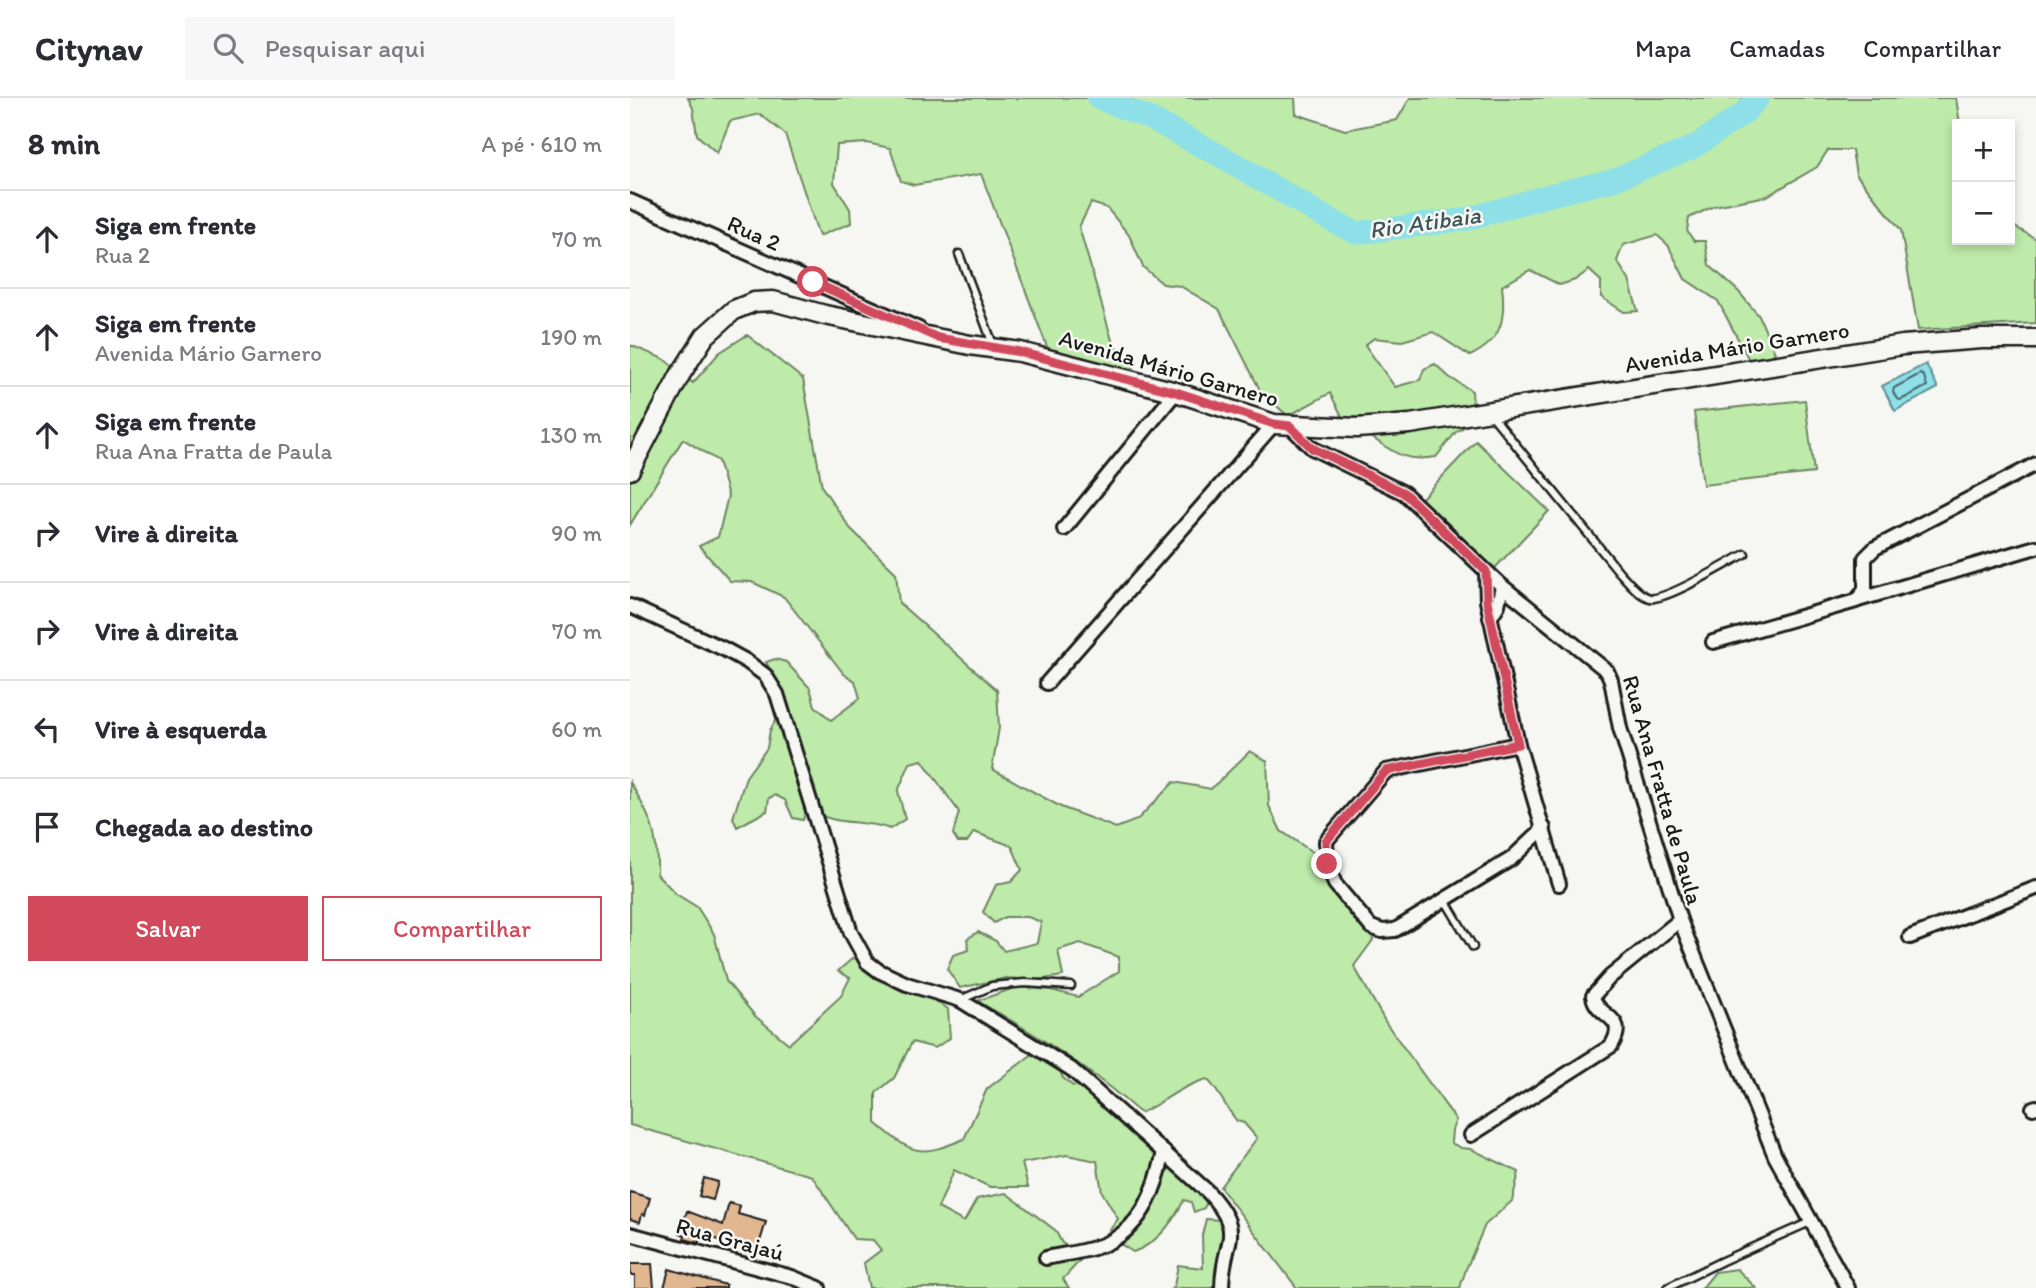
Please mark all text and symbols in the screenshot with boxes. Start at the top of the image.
search box [185,17,675,80]
text: Citynav [35,29,143,68]
icon: search [209,29,247,67]
text: Pesquisar aqui [265,32,426,64]
text: Mapa [1635,34,1691,63]
text: Camadas [1729,34,1825,63]
text: Compartilhar [1863,34,2001,63]
map controls [1952,119,2015,245]
button: + [1952,119,2015,182]
text: 8 min [28,125,100,162]
text: A pé · 610 m [482,130,602,158]
button: − [1952,182,2015,245]
water label: Rio Atibaia [1367,200,1483,244]
text: Siga em frente [95,209,256,241]
street label: Rua 2 [723,209,785,257]
icon: ahead [28,220,66,258]
text: 70 m [552,225,602,253]
text: Rua 2 [95,241,150,269]
route start [797,266,828,297]
text: Siga em frente [95,307,256,339]
street label: Avenida Mário Garnero [1623,315,1851,379]
icon: ahead [28,318,66,356]
text: 190 m [541,323,602,351]
street label: Avenida Mário Garnero [1056,323,1282,413]
text: Avenida Mário Garnero [95,339,322,367]
text: Siga em frente [95,405,256,437]
icon: ahead [28,416,66,454]
text: 130 m [540,421,602,449]
text: Rua Ana Fratta de Paula [95,437,332,465]
icon: right [28,514,66,552]
text: Vire à direita [95,517,238,549]
text: 90 m [551,519,602,547]
icon: right [28,612,66,650]
text: Vire à direita [95,615,238,647]
text: 70 m [552,617,602,645]
street label: Rua Ana Fratta de Paula [1617,672,1709,908]
icon: left [28,710,66,748]
text: Vire à esquerda [95,713,267,745]
text: 60 m [551,715,602,743]
icon: arrive [28,808,66,846]
text: Chegada ao destino [95,811,313,843]
route end [1311,848,1342,879]
button: Salvar [28,896,308,961]
button: Compartilhar [322,896,602,961]
street label: Rua Grajaú [673,1211,787,1267]

